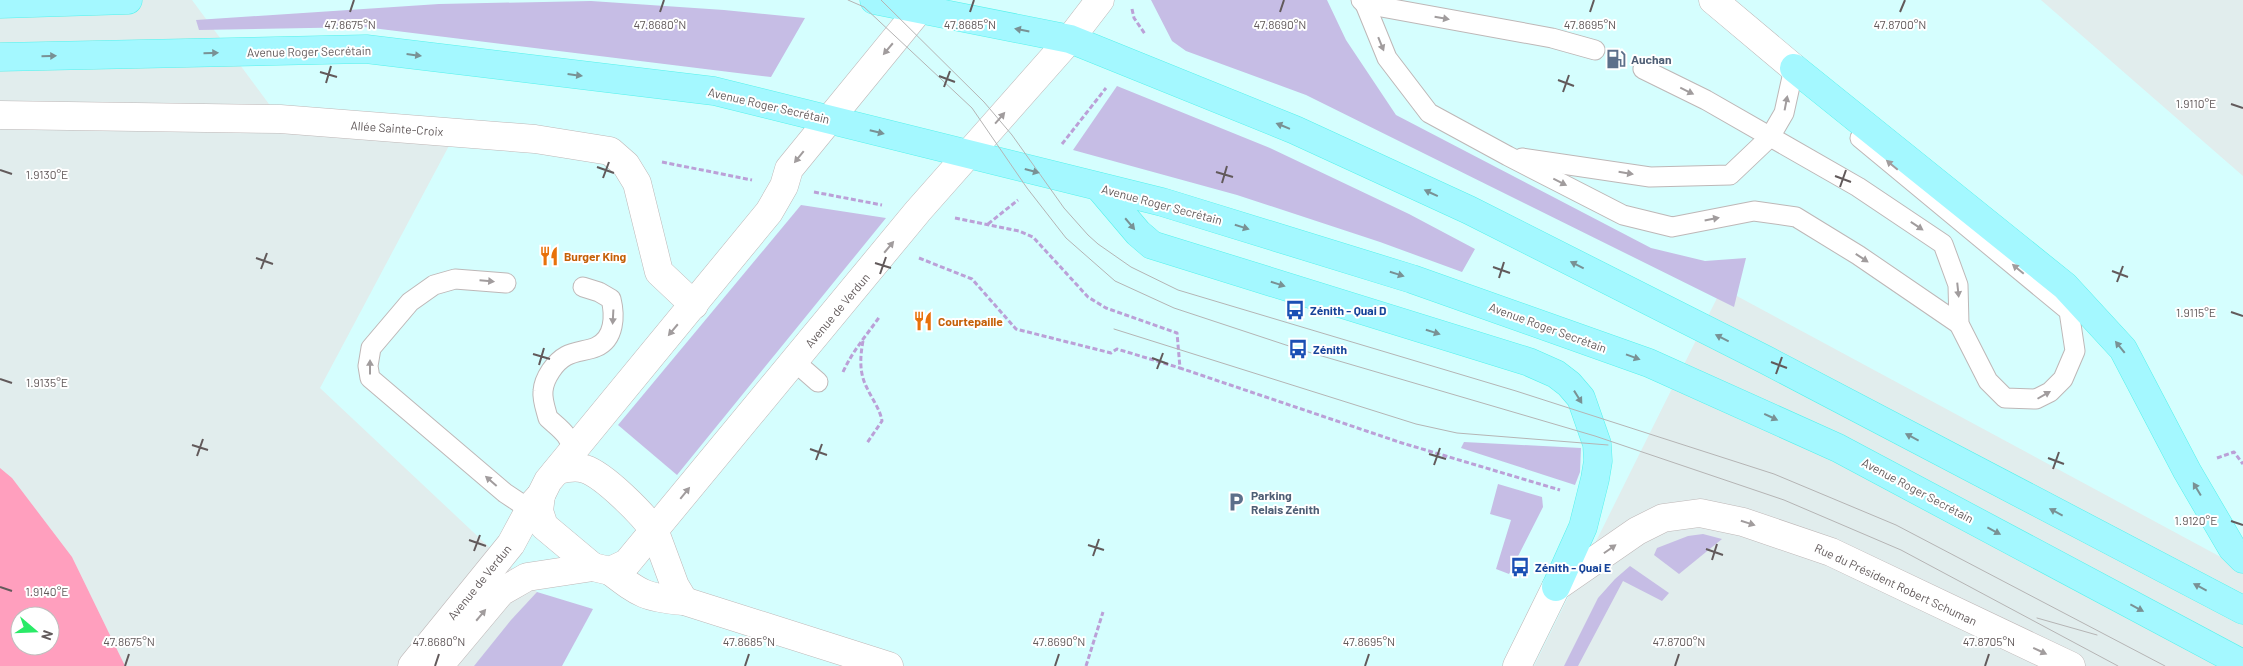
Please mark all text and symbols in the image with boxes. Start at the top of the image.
one-way arrow [1435,14,1451,22]
text: 47.8675°N [324,17,376,31]
text: 47.8680°N [634,17,686,31]
text: 47.8685°N [944,17,996,31]
text: 47.8690°N [1254,17,1306,31]
text: 47.8695°N [1564,17,1616,31]
text: 47.8700°N [1874,17,1926,31]
one-way arrow [1014,26,1030,34]
one-way arrow [1377,37,1385,52]
one-way arrow [883,42,894,55]
street label: Avenue Roger Secrétain [247,43,371,59]
one-way arrow [203,48,219,56]
fuel station icon: Auchan [1605,48,1627,70]
one-way arrow [406,51,422,59]
one-way arrow [41,52,57,60]
place label: Auchan [1631,52,1672,66]
one-way arrow [568,71,584,79]
street label: Avenue Roger Secrétain [707,84,831,126]
one-way arrow [1680,87,1694,95]
one-way arrow [1783,95,1791,111]
text: 1.9110°E [2176,96,2216,110]
one-way arrow [994,112,1005,125]
street label: Allée Sainte-Croix [350,118,444,138]
one-way arrow [1276,121,1291,129]
one-way arrow [869,128,884,136]
one-way arrow [794,151,805,164]
one-way arrow [1886,160,1899,171]
text: 1.9130°E [26,167,68,181]
one-way arrow [1024,167,1039,175]
one-way arrow [1618,170,1634,178]
one-way arrow [1552,178,1567,186]
street label: Avenue Roger Secrétain [1100,181,1224,227]
one-way arrow [1424,189,1438,197]
one-way arrow [1705,214,1721,222]
one-way arrow [1124,217,1135,230]
one-way arrow [1911,222,1924,231]
one-way arrow [1234,223,1249,231]
one-way arrow [884,241,895,254]
restaurant icon: Burger King [538,245,560,267]
place label: Burger King [564,249,627,263]
one-way arrow [1855,253,1869,263]
one-way arrow [1570,261,1584,269]
one-way arrow [2012,263,2025,274]
street label: Avenue de Verdun [802,270,872,350]
one-way arrow [1390,271,1405,279]
one-way arrow [479,277,495,285]
one-way arrow [1270,281,1285,288]
one-way arrow [1954,282,1962,298]
bus stop icon: Zénith - Quai D [1284,299,1306,321]
street label: Avenue Roger Secrétain [1487,299,1609,355]
place label: Zénith - Quai D [1310,303,1387,317]
text: 1.9115°E [2176,305,2216,319]
one-way arrow [609,310,617,326]
restaurant icon: Courtepaille [912,310,934,332]
place label: Courtepaille [938,314,1003,328]
one-way arrow [668,324,679,337]
one-way arrow [1426,329,1441,337]
one-way arrow [1715,334,1729,342]
bus stop icon: Zénith [1287,338,1309,360]
one-way arrow [2114,340,2125,353]
place label: Zénith [1313,342,1347,356]
one-way arrow [1626,353,1641,361]
one-way arrow [366,358,374,374]
text: 1.9135°E [26,375,68,389]
one-way arrow [1574,390,1583,403]
one-way arrow [2036,391,2051,399]
one-way arrow [1764,414,1778,422]
one-way arrow [1905,432,1919,441]
street label: Avenue Roger Secrétain [1860,455,1976,525]
one-way arrow [485,475,497,487]
one-way arrow [2193,482,2202,496]
one-way arrow [680,487,691,500]
place label: Parking Relais Zénith [1251,488,1320,516]
parking icon: Parking Relais Zénith [1225,491,1247,513]
one-way arrow [2049,508,2063,516]
text: 1.9120°E [2175,513,2217,527]
one-way arrow [1740,520,1755,528]
one-way arrow [1986,527,2001,535]
street label: Rue du Président Robert Schuman [1813,540,1979,628]
street label: Avenue de Verdun [444,542,514,622]
one-way arrow [1604,544,1617,554]
bus stop icon: Zénith - Quai E [1509,556,1531,578]
place label: Zénith - Quai E [1535,560,1611,574]
one-way arrow [2193,583,2207,591]
text: 1.9140°E [26,584,68,598]
one-way arrow [2130,603,2144,612]
north arrow [10,606,60,656]
one-way arrow [476,609,487,622]
text: N [38,628,57,643]
text: 47.8675°N [103,634,155,648]
text: 47.8680°N [413,634,465,648]
text: 47.8685°N [723,634,775,648]
text: 47.8690°N [1033,634,1085,648]
text: 47.8695°N [1343,634,1395,648]
text: 47.8700°N [1653,634,1705,648]
text: 47.8705°N [1963,634,2015,648]
one-way arrow [2033,648,2047,656]

